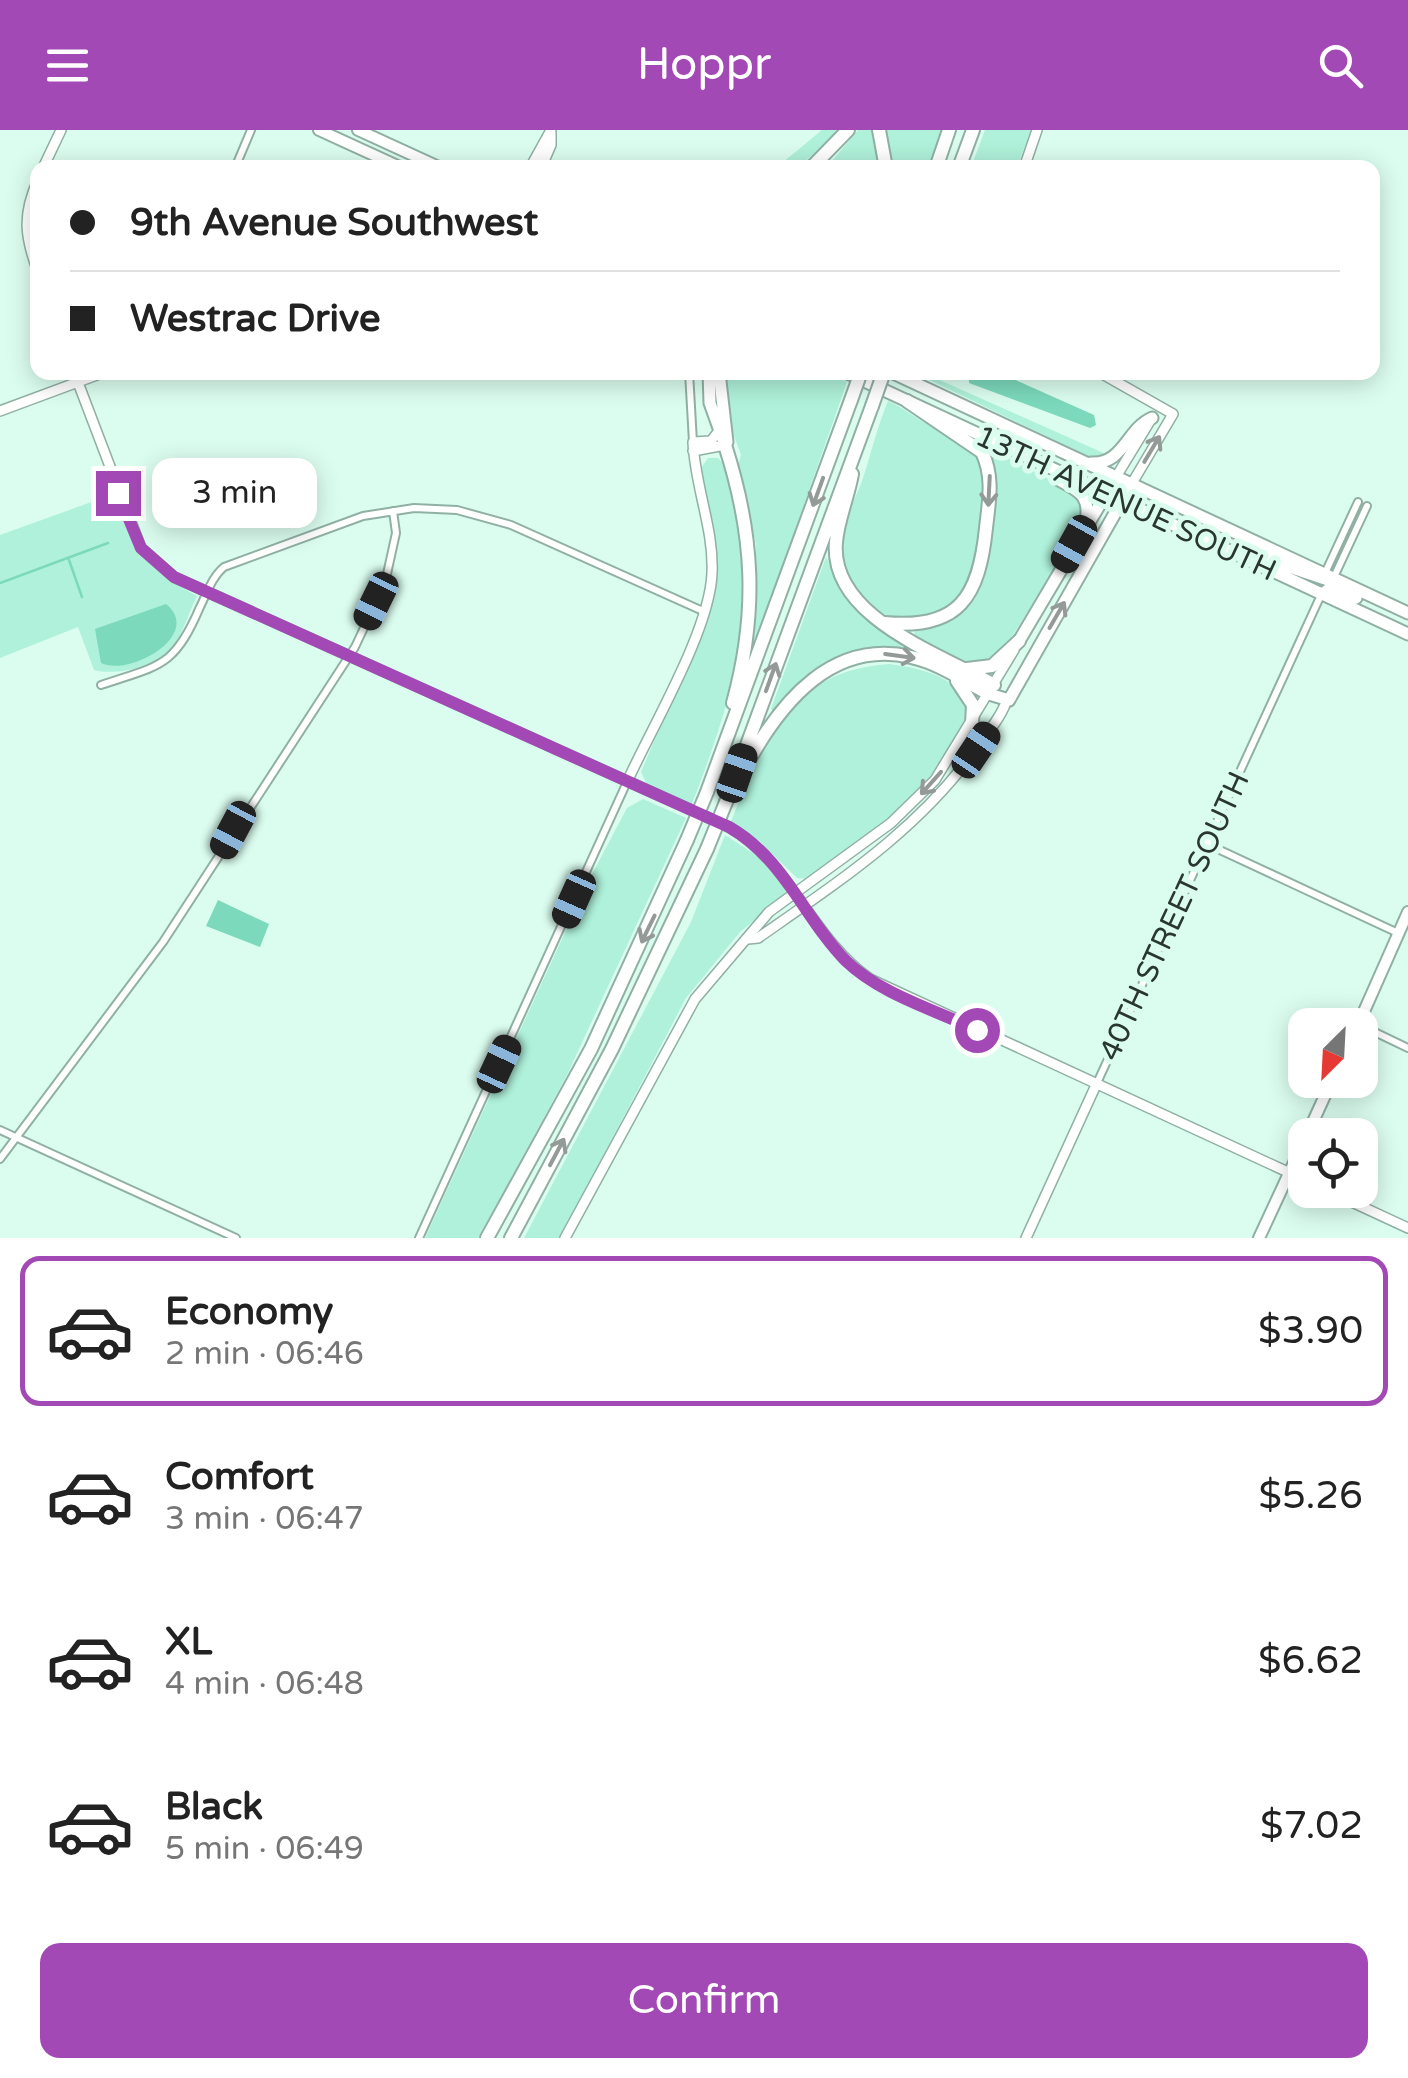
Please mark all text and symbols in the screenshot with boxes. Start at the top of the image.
icon: menu [40,38,95,93]
text: Hoppr [637,38,771,92]
icon: search [1313,38,1368,93]
text: 9th Avenue Southwest [130,200,538,246]
text: Westrac Drive [130,296,380,342]
street label: 13TH AVENUE SOUTH [969,417,1282,589]
one-way arrow [1142,435,1162,464]
callout: 3 min [153,458,318,528]
route end [96,471,141,516]
text: 3 min [192,474,277,512]
one-way arrow [808,475,826,506]
one-way arrow [980,475,999,507]
car [1046,510,1102,578]
car [349,567,403,635]
one-way arrow [1047,601,1067,630]
one-way arrow [883,647,916,666]
one-way arrow [763,663,781,694]
car [947,717,1005,783]
car [713,740,761,806]
street label: 40TH STREET SOUTH [1091,766,1258,1066]
one-way arrow [920,770,943,795]
car [206,796,260,864]
car [548,865,600,933]
one-way arrow [638,914,657,944]
route start [955,1008,1000,1053]
north arrow [1288,1008,1378,1098]
map controls [1288,1008,1378,1208]
car [473,1030,525,1098]
button: locate [1288,1118,1378,1208]
one-way arrow [548,1138,567,1168]
icon: car [45,1286,135,1376]
text: Economy [165,1289,333,1335]
text: $3.90 [1258,1308,1363,1354]
text: 2 min · 06:46 [165,1335,364,1373]
icon: car [45,1451,135,1541]
text: Comfort [165,1454,314,1500]
text: $5.26 [1258,1473,1363,1519]
text: 3 min · 06:47 [165,1500,364,1538]
icon: car [45,1616,135,1706]
text: XL [165,1619,212,1665]
text: $6.62 [1258,1638,1363,1684]
text: 4 min · 06:48 [165,1665,364,1703]
icon: car [45,1781,135,1871]
text: Black [165,1784,263,1830]
text: $7.02 [1260,1803,1363,1849]
text: 5 min · 06:49 [165,1830,364,1868]
button: Confirm [40,1943,1368,2058]

